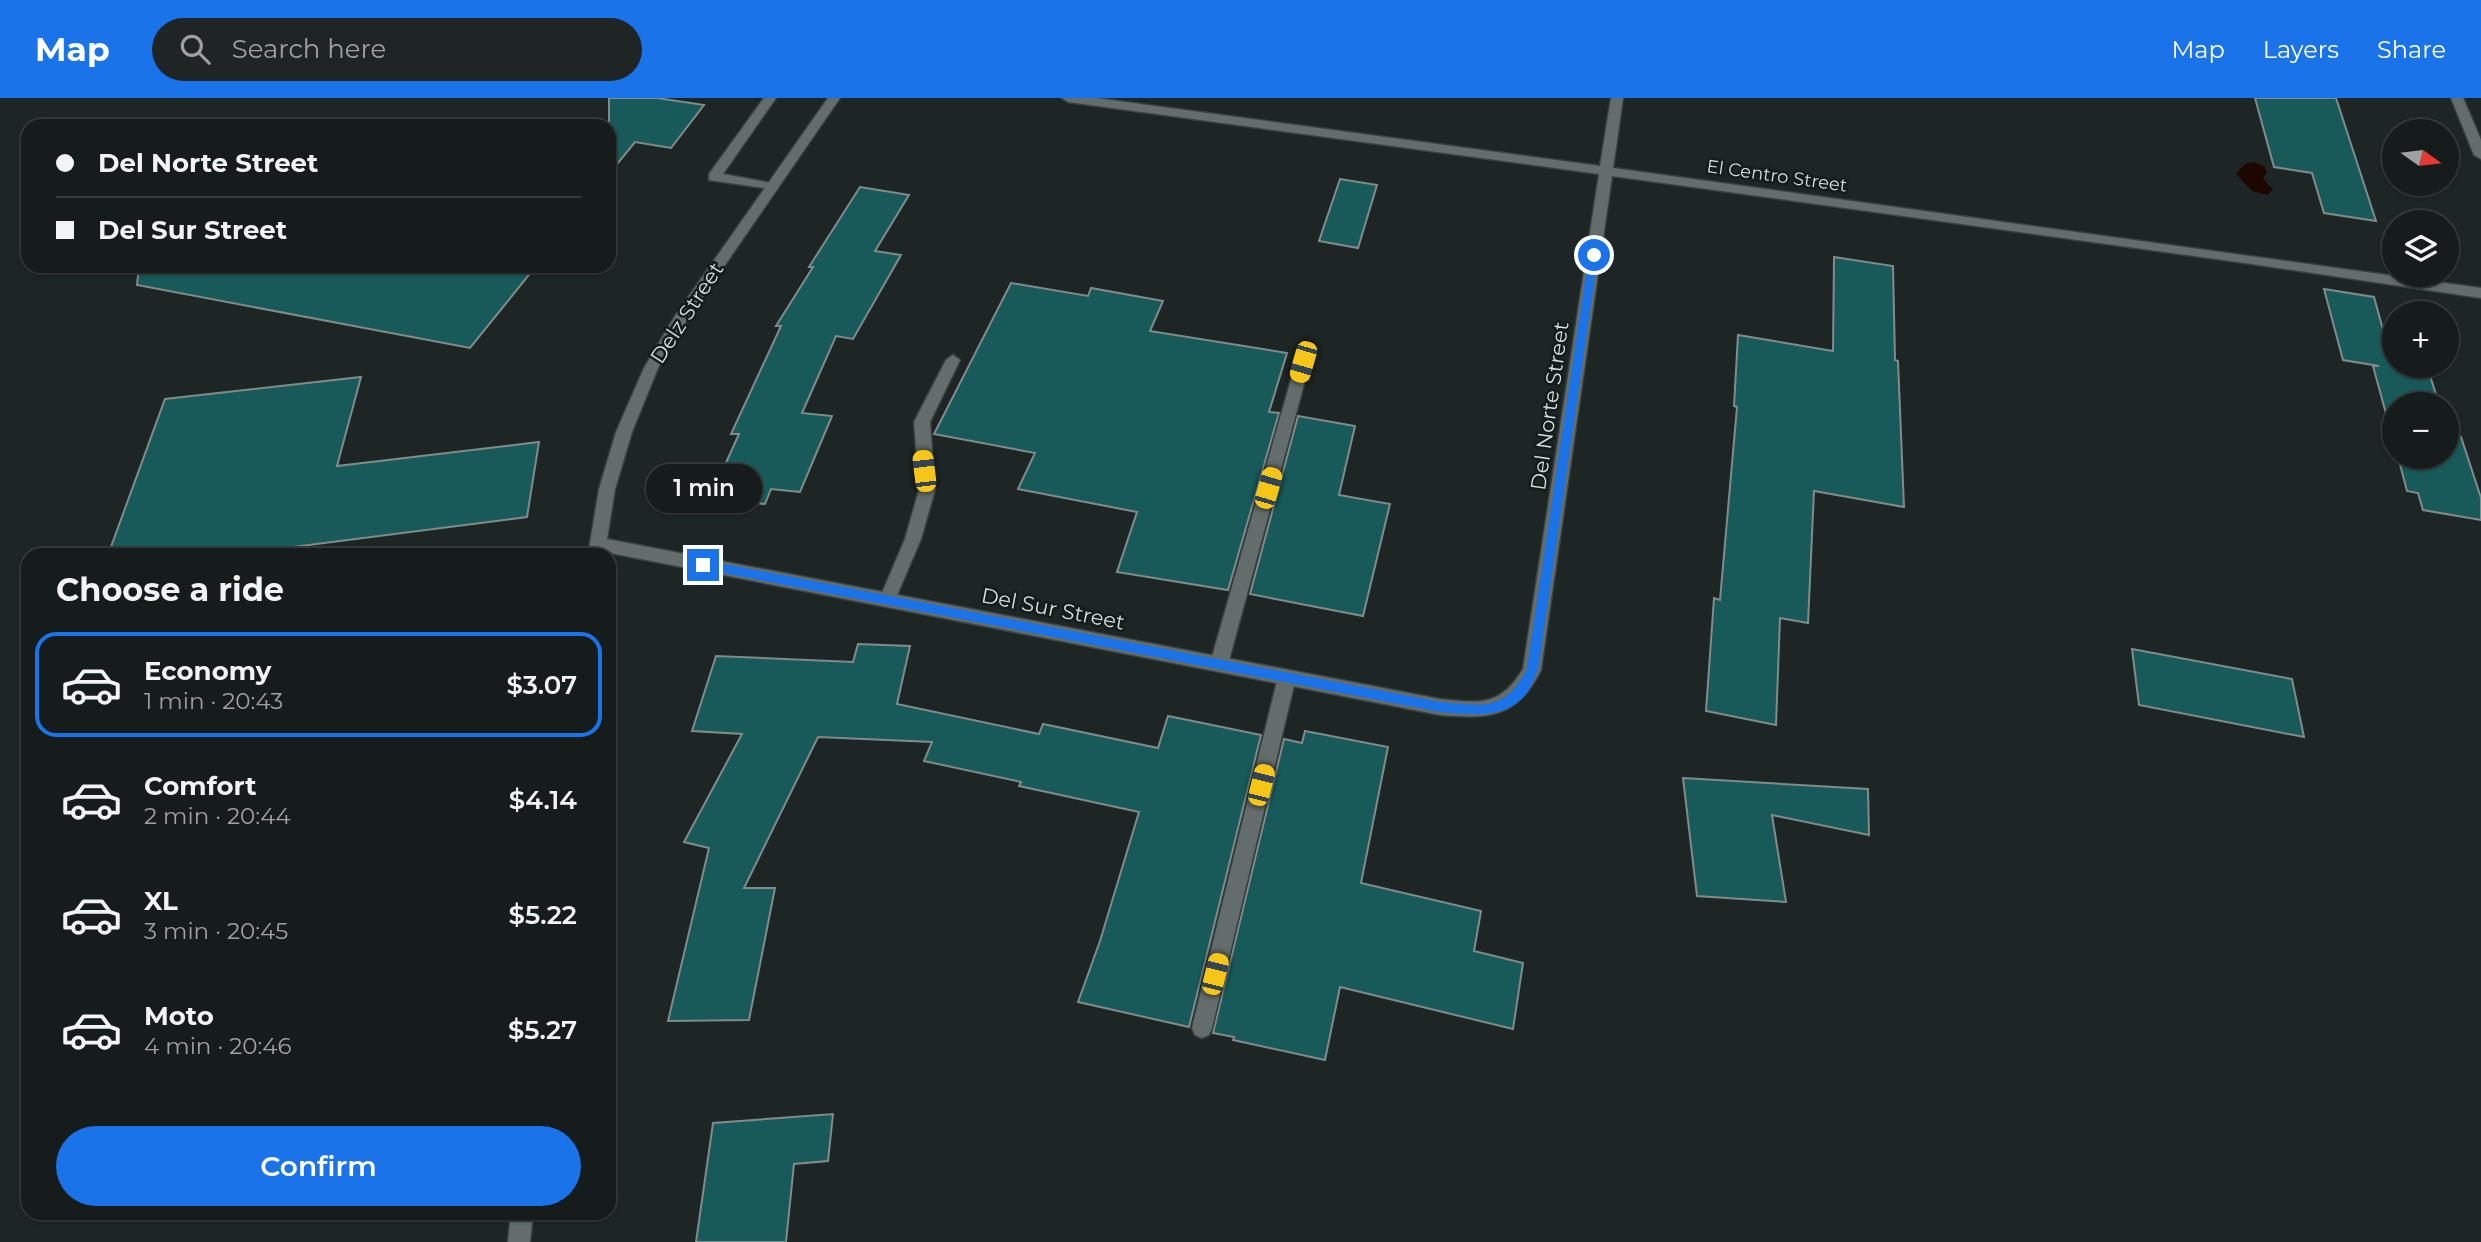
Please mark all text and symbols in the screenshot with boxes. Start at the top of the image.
search box [152,18,642,81]
text: Map [35,29,110,69]
icon: search [176,30,214,68]
text: Search here [232,33,386,65]
text: Map [2171,35,2225,64]
text: Layers [2263,35,2339,64]
text: Share [2377,35,2446,64]
north arrow [2382,119,2459,196]
map controls [2382,119,2459,469]
text: Del Norte Street [98,147,318,179]
street label: El Centro Street [1705,155,1849,197]
button: layers [2382,210,2459,287]
text: Del Sur Street [98,214,287,246]
route start [1578,239,1610,271]
street label: Delz Street [645,258,728,368]
button: + [2382,301,2459,378]
street label: Del Norte Street [1525,320,1574,492]
car [1288,339,1319,385]
button: − [2382,392,2459,469]
car [912,449,937,493]
callout: 1 min [645,463,761,512]
car [1253,465,1284,511]
text: 1 min [673,474,735,502]
route end [687,549,719,581]
text: Choose a ride [56,570,284,609]
street label: Del Sur Street [979,582,1127,635]
icon: car [60,653,123,716]
text: Economy [144,655,271,687]
text: $3.07 [506,669,577,701]
text: 1 min · 20:43 [144,687,283,715]
car [1246,762,1277,808]
icon: car [60,768,123,831]
text: Comfort [144,770,256,802]
text: $4.14 [509,784,577,816]
text: 2 min · 20:44 [144,802,291,830]
icon: car [60,883,123,946]
text: XL [144,885,178,917]
text: $5.22 [509,899,577,931]
text: 3 min · 20:45 [144,917,288,945]
car [1200,951,1231,997]
icon: car [60,998,123,1061]
text: Moto [144,1000,214,1032]
text: $5.27 [508,1014,577,1046]
text: 4 min · 20:46 [144,1032,292,1060]
button: Confirm [56,1126,581,1206]

